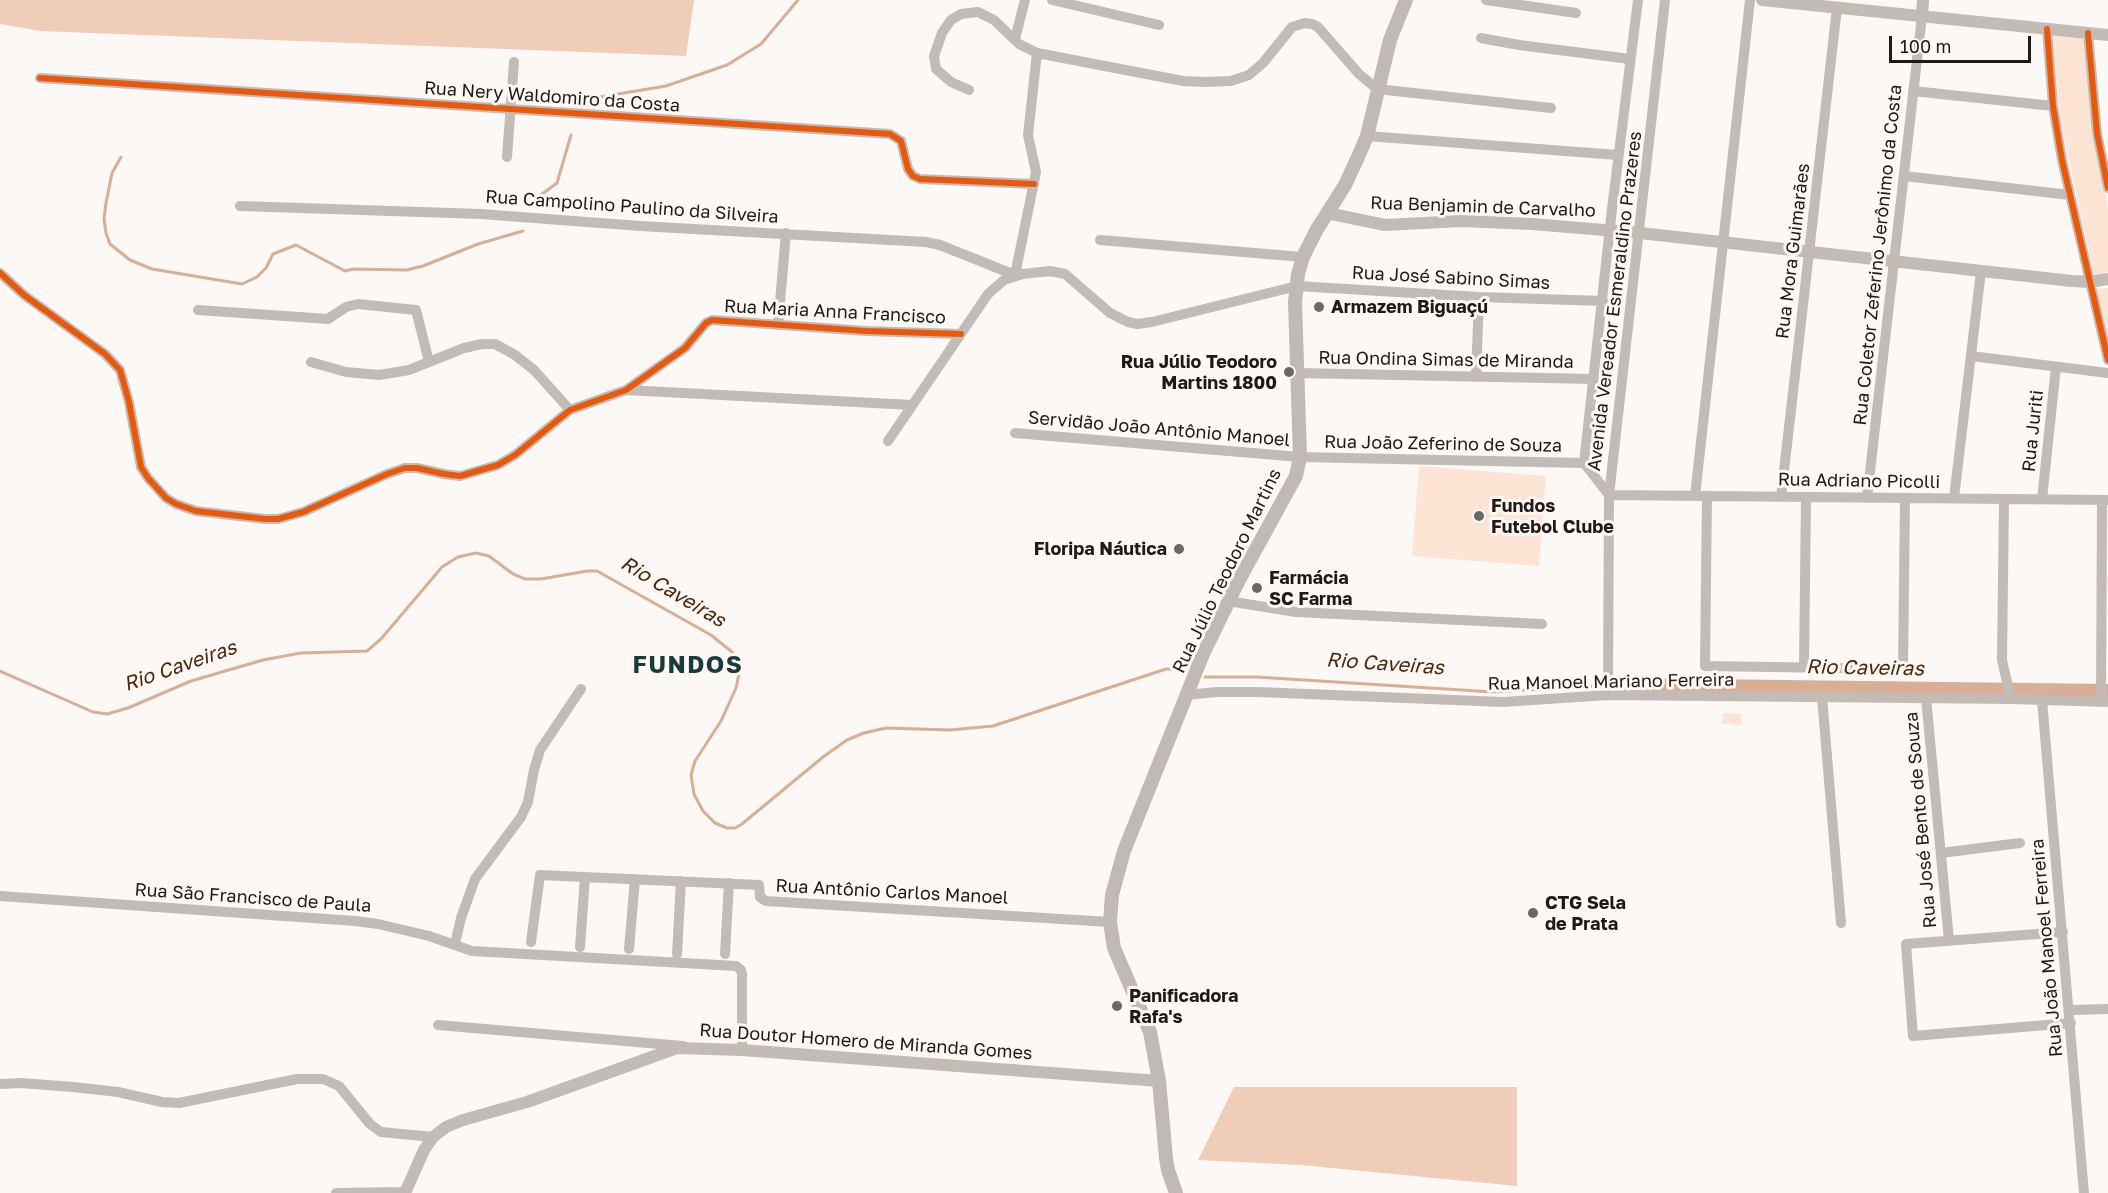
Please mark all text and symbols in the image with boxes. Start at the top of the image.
scale bar [1892,24,2034,62]
text: 100 m [1900,35,1951,57]
street label: Rua Nery Waldomiro da Costa [423,77,681,117]
street label: Rua Coletor Zeferino Jerônimo da Costa [1849,83,1907,427]
street label: Avenida Vereador Esmeraldino Prazeres [1583,130,1647,472]
street label: Rua Mora Guimarães [1772,162,1814,340]
street label: Rua Campolino Paulino da Silveira [485,186,779,228]
street label: Rua Benjamin de Carvalho [1370,192,1596,222]
street label: Rua José Sabino Simas [1351,262,1551,294]
street label: Rua Maria Anna Francisco [724,295,946,329]
place label: Armazem Biguaçú [1331,296,1488,318]
marker: Armazem Biguaçú [1312,300,1326,314]
street label: Rua Ondina Simas de Miranda [1318,347,1574,373]
place label: Rua Júlio Teodoro Martins 1800 [1121,351,1277,394]
marker: Rua Júlio Teodoro Martins 1800 [1282,365,1296,379]
street label: Rua Juriti [2018,389,2048,473]
street label: Servidão João Antônio Manoel [1027,407,1291,451]
street label: Rua João Zeferino de Souza [1324,431,1562,457]
street label: Rua Júlio Teodoro Martins [1168,465,1286,677]
street label: Rua Adriano Picolli [1778,469,1940,493]
place label: Fundos Futebol Clube [1491,495,1614,538]
marker: Fundos Futebol Clube [1472,509,1486,523]
place label: Floripa Náutica [1034,538,1167,560]
marker: Floripa Náutica [1172,542,1186,556]
water label: Rio Caveiras [616,551,730,633]
place label: Farmácia SC Farma [1269,567,1352,610]
marker: Farmácia SC Farma [1250,581,1264,595]
water label: Rio Caveiras [120,635,240,697]
water label: Rio Caveiras [1325,648,1445,680]
district label: FUNDOS [633,651,743,679]
water label: Rio Caveiras [1806,655,1924,681]
street label: Rua Manoel Mariano Ferreira [1487,669,1735,695]
street label: Rua José Bento de Souza [1901,711,1941,929]
street label: Rua João Manoel Ferreira [2027,838,2067,1058]
street label: Rua Antônio Carlos Manoel [775,875,1009,909]
street label: Rua São Francisco de Paula [134,879,372,917]
place label: CTG Sela de Prata [1545,892,1626,934]
marker: CTG Sela de Prata [1526,906,1540,920]
place label: Panificadora Rafa's [1129,985,1238,1028]
marker: Panificadora Rafa's [1110,999,1124,1013]
street label: Rua Doutor Homero de Miranda Gomes [699,1020,1033,1064]

